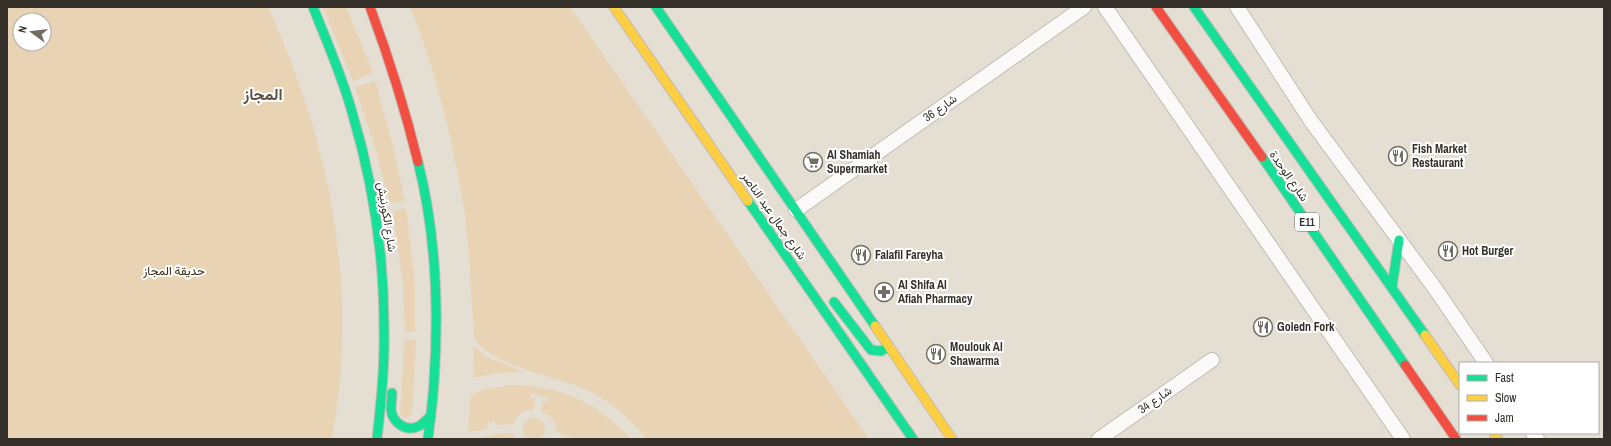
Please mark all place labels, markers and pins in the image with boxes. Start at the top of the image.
place label: Fish Market Restaurant [1412,141,1467,171]
restaurant icon: Fish Market Restaurant [1387,145,1409,167]
place label: Al Shamiah Supermarket [827,147,888,177]
supermarket icon: Al Shamiah Supermarket [802,151,824,173]
restaurant icon: Hot Burger [1437,240,1459,262]
place label: Hot Burger [1462,243,1514,259]
restaurant icon: Falafil Fareyha [850,244,872,266]
place label: Falafil Fareyha [875,247,943,263]
place label: Al Shifa Al Afiah Pharmacy [898,277,973,307]
pharmacy icon: Al Shifa Al Afiah Pharmacy [873,281,895,303]
restaurant icon: Goledn Fork [1252,316,1274,338]
place label: Goledn Fork [1277,319,1335,335]
place label: Moulouk Al Shawarma [950,339,1003,369]
restaurant icon: Moulouk Al Shawarma [925,343,947,365]

